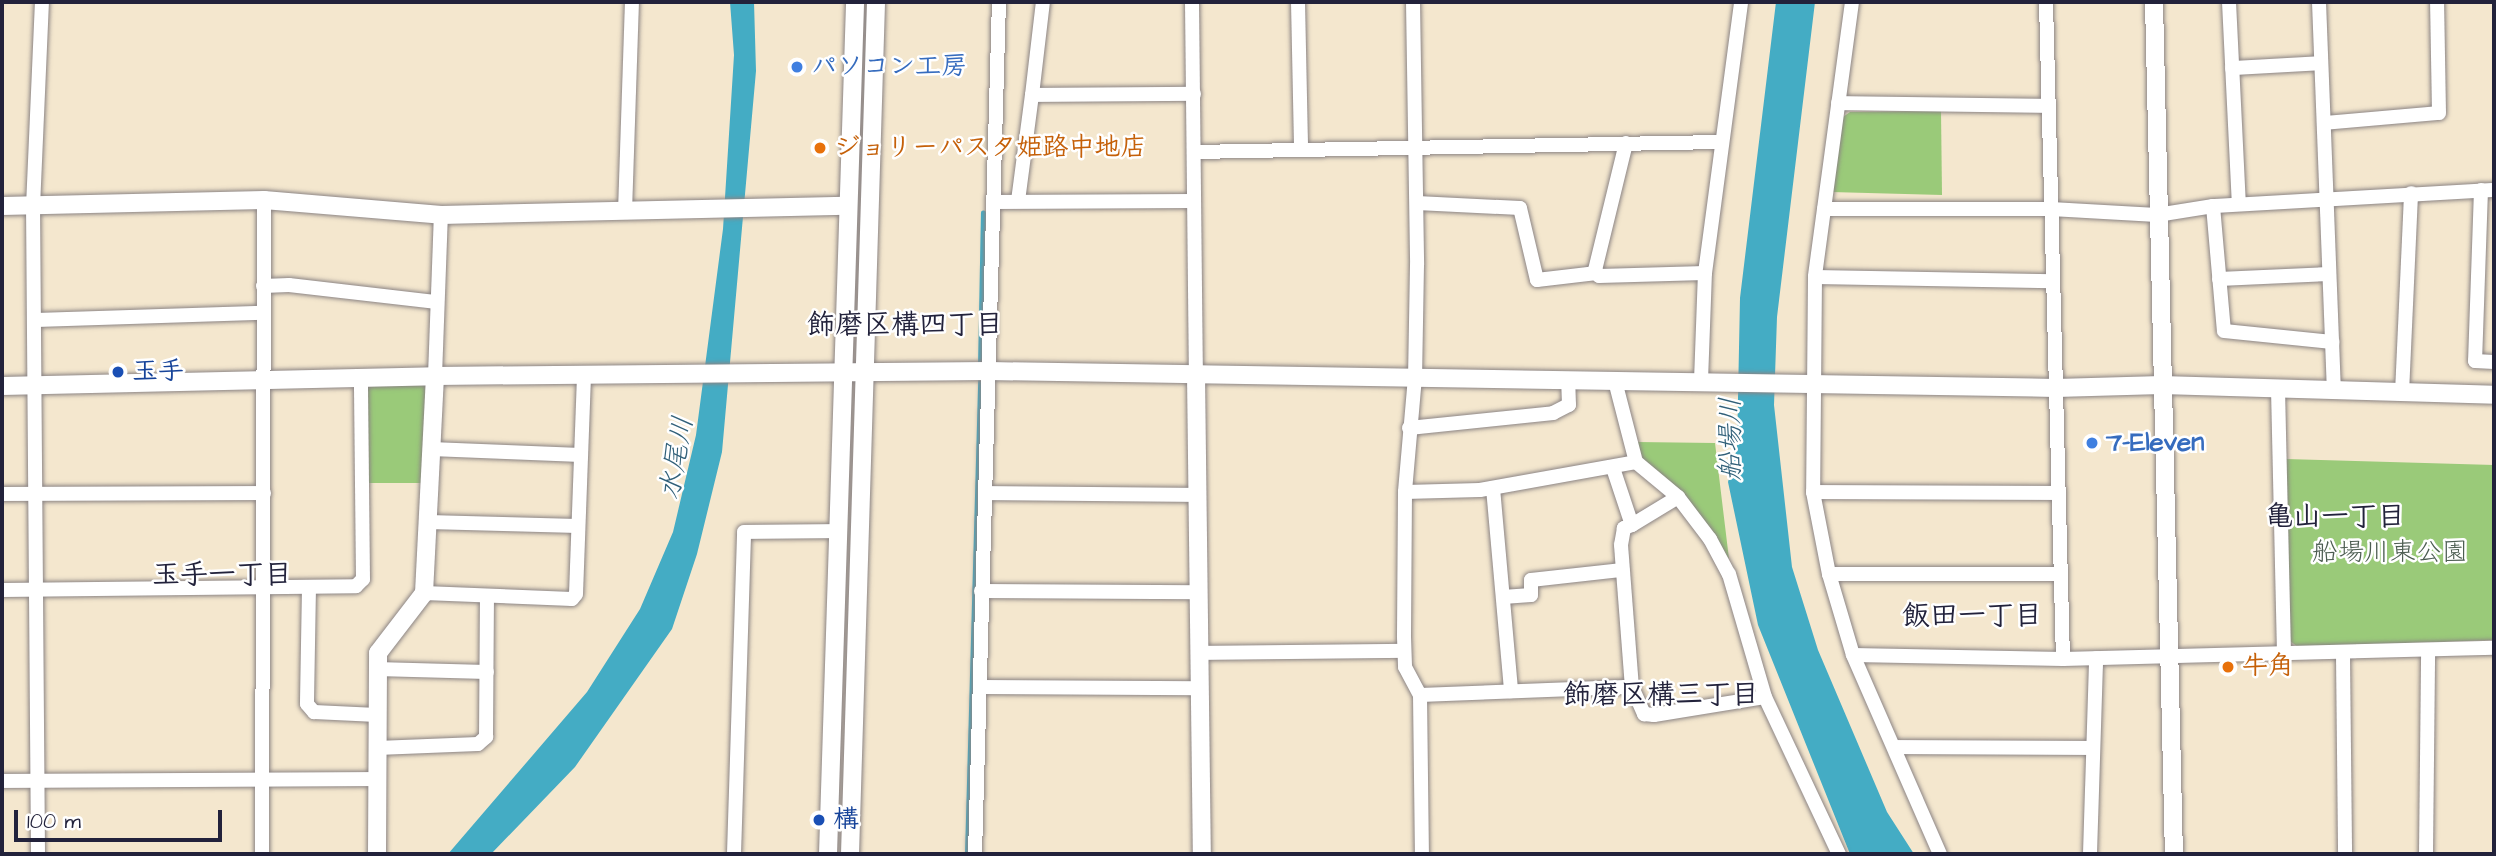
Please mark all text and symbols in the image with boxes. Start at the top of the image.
place label: パソコン工房 [811,51,967,83]
marker: パソコン工房 [789,59,805,75]
place label: ジョリーパスタ姫路中地店 [834,132,1146,164]
marker: ジョリーパスタ姫路中地店 [812,140,828,156]
district label: 飾磨区構四丁目 [807,308,1003,342]
place label: 玉手 [132,356,184,388]
marker: 玉手 [110,364,126,380]
water label: 船場川 [1714,397,1748,481]
water label: 水尾川 [653,414,701,502]
place label: 7-Eleven [2106,427,2204,459]
marker: 7-Eleven [2084,435,2100,451]
district label: 亀山一丁目 [2265,500,2405,534]
park label: 船場川東公園 [2312,537,2468,569]
district label: 玉手一丁目 [152,558,292,592]
district label: 飯田一丁目 [1902,599,2042,633]
place label: 牛角 [2242,651,2294,683]
marker: 牛角 [2220,659,2236,675]
district label: 飾磨区構三丁目 [1563,678,1759,712]
scale bar [18,796,226,840]
place label: 構 [833,804,859,836]
text: 100 m [27,807,81,836]
marker: 構 [811,812,827,828]

